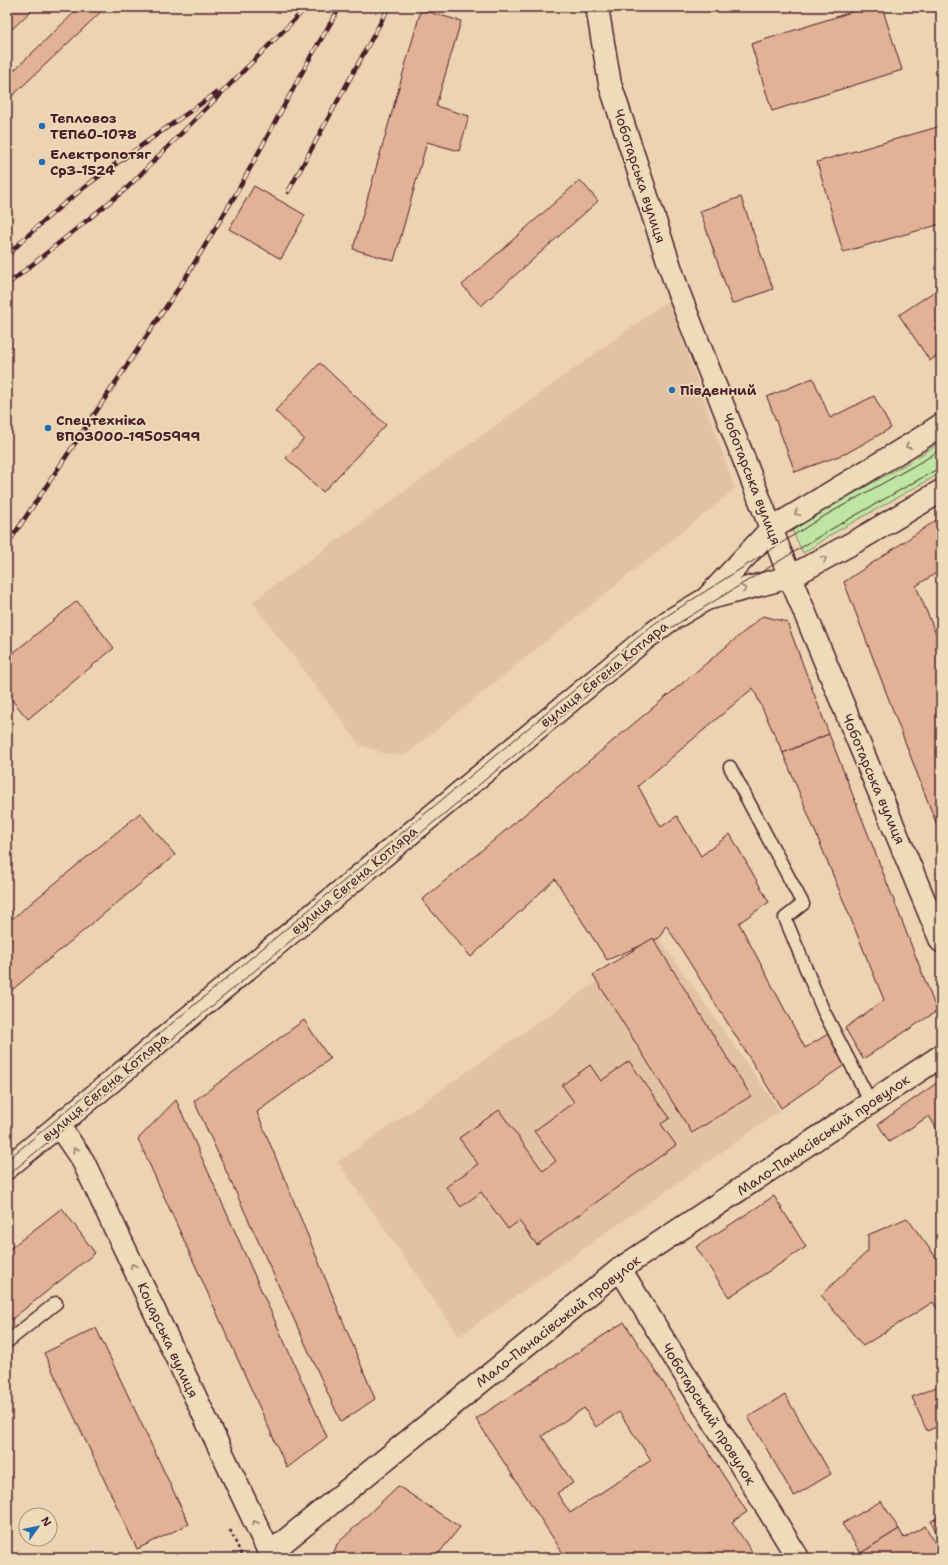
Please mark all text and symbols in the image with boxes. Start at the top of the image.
street label: Чоботарська вулиця [610,107,670,245]
place label: Тепловоз ТЕП60-1078 [50,109,137,143]
marker: Тепловоз ТЕП60-1078 [37,121,47,131]
place label: Електропотяг Ср3-1524 [50,145,152,179]
marker: Електропотяг Ср3-1524 [37,157,47,167]
place label: Південний [680,381,757,399]
marker: Південний [667,385,677,395]
street label: Чоботарська вулиця [719,410,785,548]
place label: Спецтехніка ВПО3000-19505999 [56,411,200,445]
marker: Спецтехніка ВПО3000-19505999 [43,423,53,433]
one-way arrow [905,442,912,449]
one-way arrow [794,509,801,516]
one-way arrow [820,556,827,563]
one-way arrow [740,585,747,594]
street label: вулиця Євгена Котляра [536,617,672,731]
street label: Чоботарська вулиця [838,711,910,847]
street label: вулиця Євгена Котляра [287,822,421,938]
street label: вулиця Євгена Котляра [38,1029,172,1145]
street label: Мало-Панасівський провулок [733,1070,913,1200]
one-way arrow [72,1147,80,1154]
street label: Мало-Панасівський провулок [472,1251,645,1391]
one-way arrow [130,1263,138,1271]
street label: Коцарська вулиця [133,1279,203,1401]
street label: Чоботарський провулок [658,1340,760,1489]
north arrow [18,1507,58,1547]
text: N [37,1514,55,1530]
one-way arrow [252,1519,260,1527]

